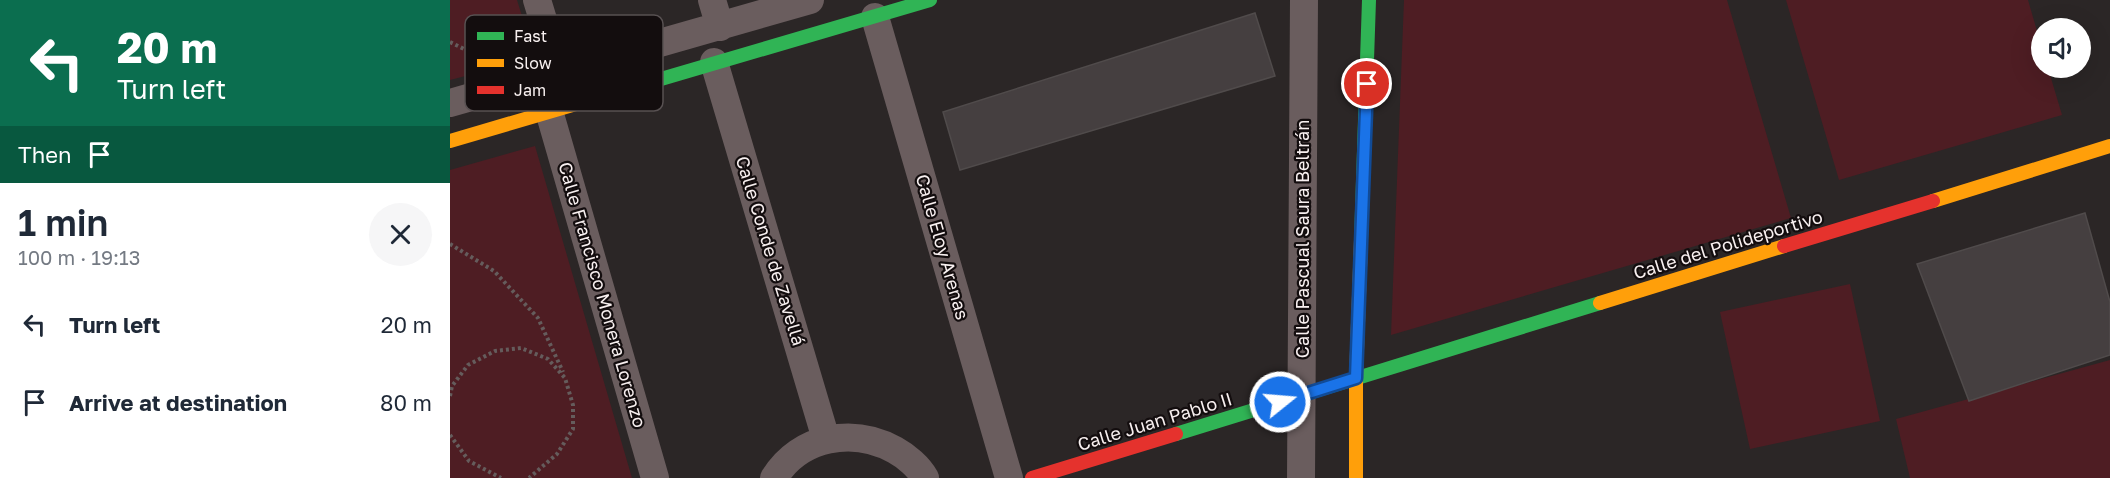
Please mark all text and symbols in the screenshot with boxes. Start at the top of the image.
legend [465,15,663,111]
map controls [2031,18,2091,78]
button: sound [2031,18,2091,78]
text: 20 m [117,22,217,72]
icon: left [18,24,96,102]
text: Fast [514,26,547,46]
text: Slow [514,53,552,73]
pin [1341,58,1392,109]
icon: arrive [1350,67,1383,100]
text: Turn left [117,73,226,105]
text: Jam [514,80,546,100]
street label: Calle Pascual Saura Beltrán [1291,120,1313,358]
icon: arrive [83,138,116,171]
text: Then [18,141,71,168]
street label: Calle Conde de Zavellá [732,153,810,348]
street label: Calle Francisco Monera Lorenzo [554,159,651,430]
street label: Calle Eloy Arenas [912,171,974,322]
text: 1 min [18,201,108,244]
button: close [369,203,432,266]
street label: Calle del Polideportivo [1630,205,1825,283]
text: 100 m · 19:13 [18,245,140,269]
icon: left [18,308,51,341]
text: Turn left [69,311,160,338]
text: 20 m [381,311,432,338]
position arrow [1248,370,1312,434]
icon: arrive [18,386,51,419]
street label: Calle Juan Pablo II [1075,387,1235,455]
text: Arrive at destination [69,389,287,416]
text: 80 m [380,389,432,416]

